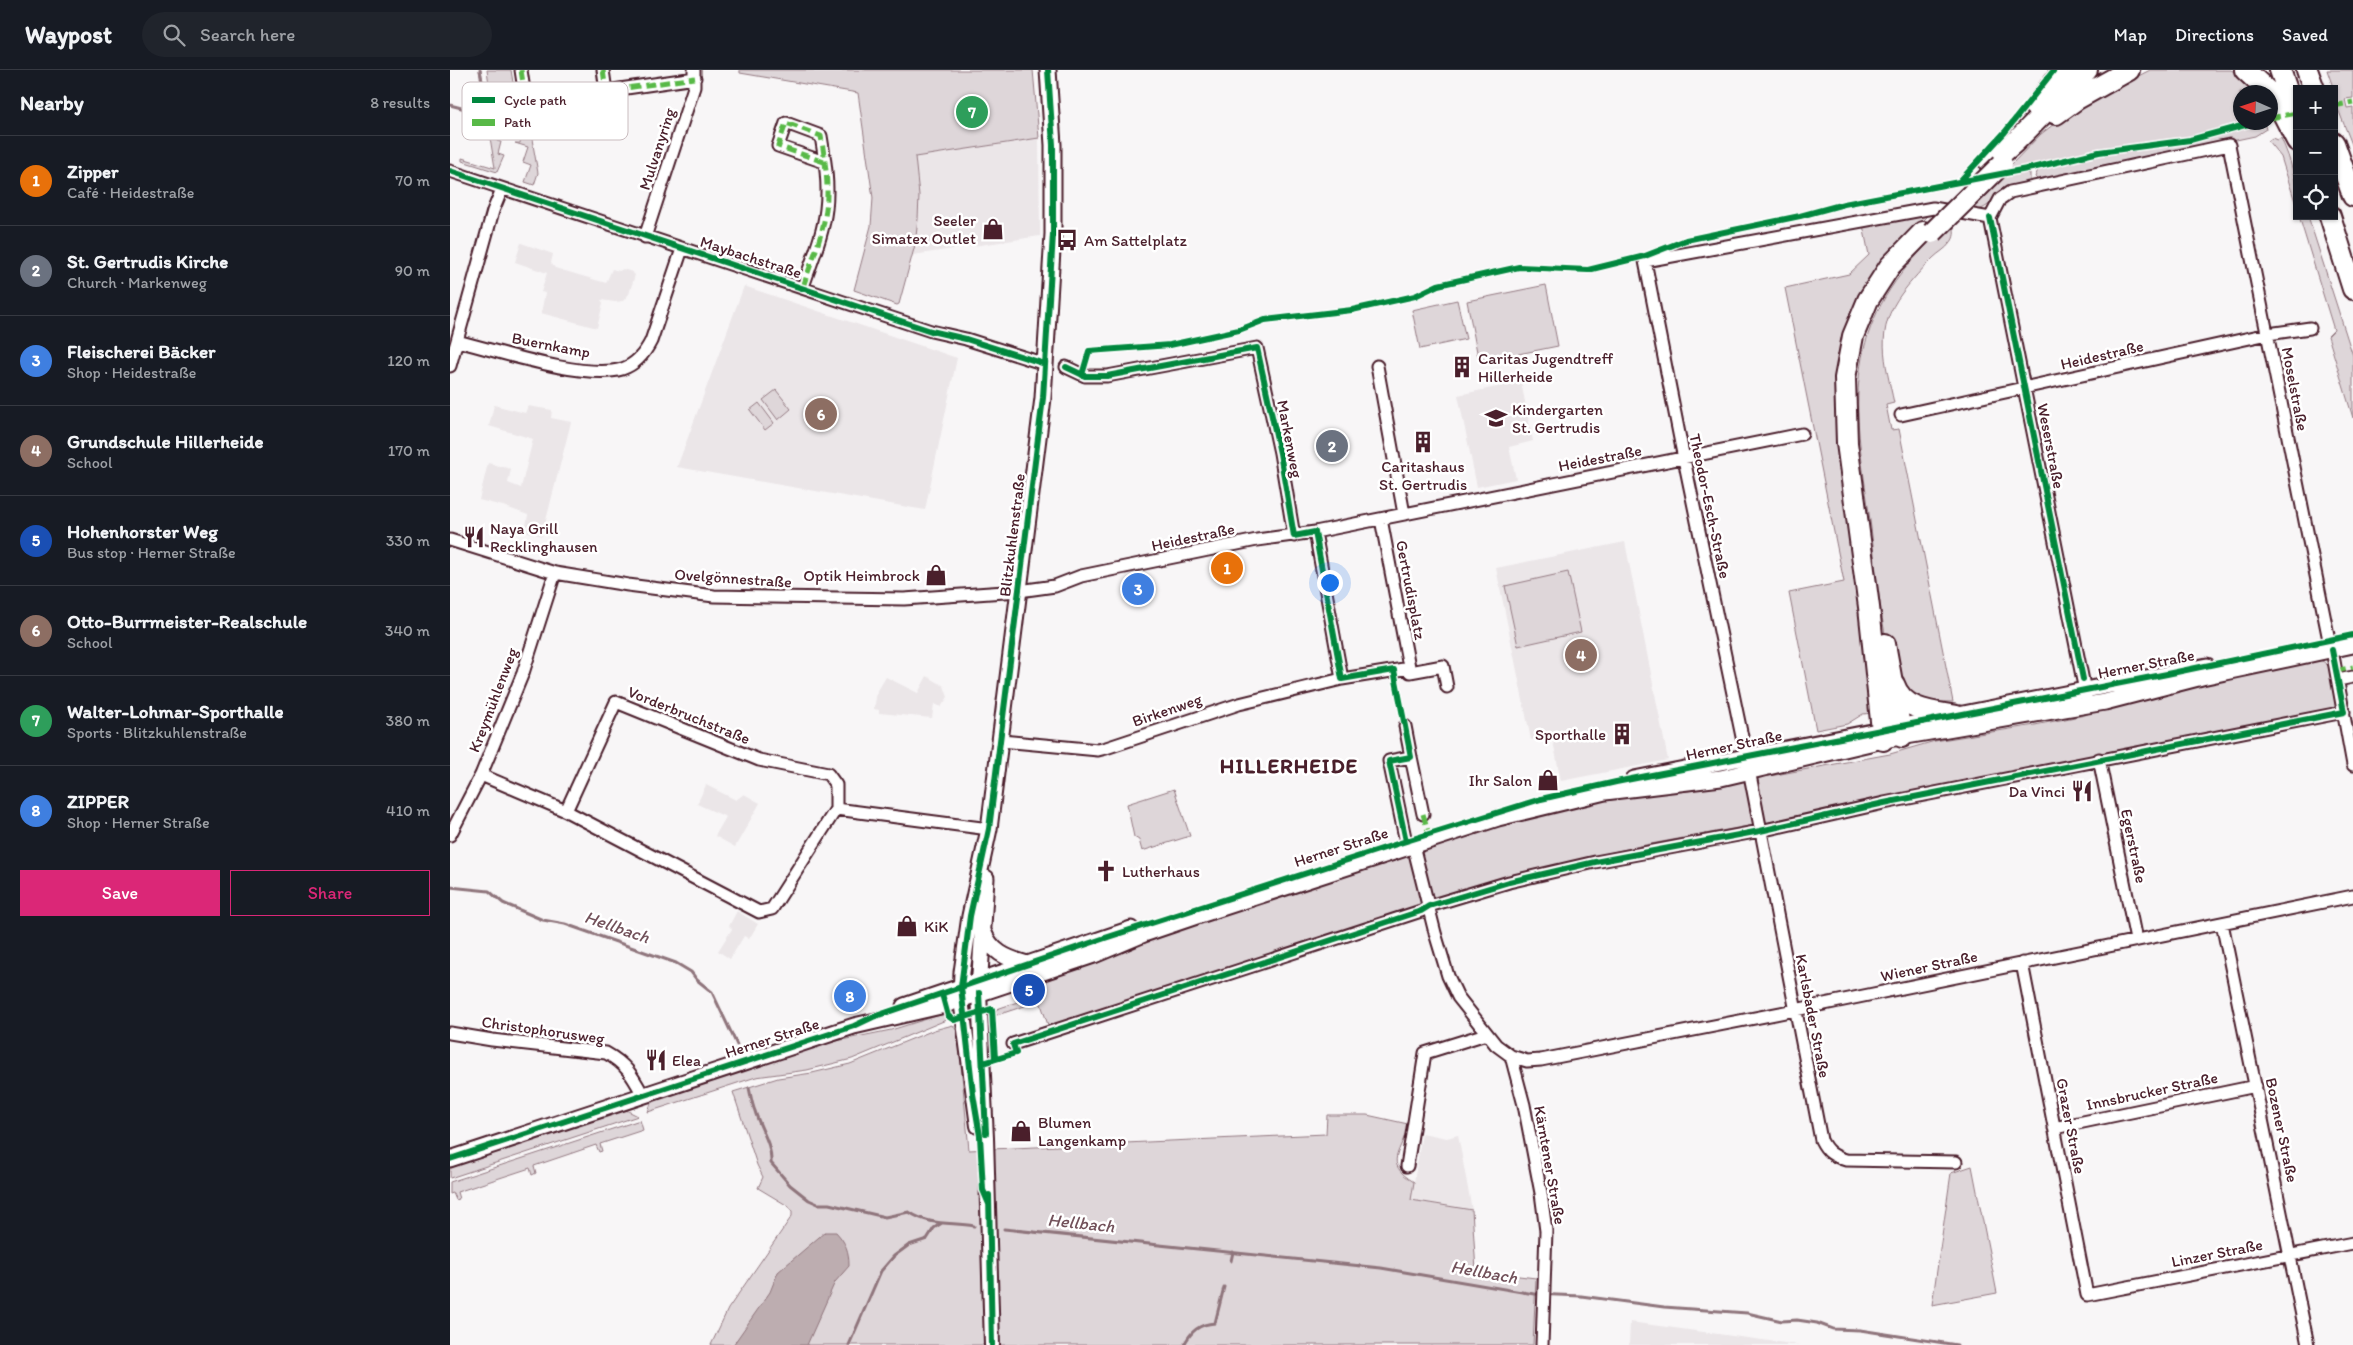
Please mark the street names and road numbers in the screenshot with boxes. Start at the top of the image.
street label: Mulvanyring [635,105,679,192]
street label: Maybachstraße [698,232,804,282]
street label: Buernkamp [510,328,592,362]
street label: Heidestraße [2059,336,2145,374]
street label: Moselstraße [2278,345,2312,433]
street label: Markenweg [1273,398,1307,480]
street label: Weserstraße [2033,402,2069,490]
street label: Theodor-Esch-Straße [1685,432,1735,580]
street label: Heidestraße [1557,441,1643,475]
street label: Blitzkuhlenstraße [995,472,1029,598]
street label: Heidestraße [1150,519,1236,555]
street label: Gertrudisplatz [1392,539,1430,642]
street label: Ovelgönnestraße [674,564,792,592]
street label: Kreymühlenweg [464,644,522,755]
street label: Herner Straße [2096,645,2196,683]
street label: Vorderbruchstraße [625,682,753,748]
street label: Birkenweg [1130,689,1205,731]
street label: Herner Straße [1684,726,1784,764]
street label: Egerstraße [2117,807,2151,885]
street label: Herner Straße [1291,823,1391,871]
street label: Wiener Straße [1879,946,1979,986]
street label: Karlsbader Straße [1792,952,1834,1080]
street label: Christophorusweg [480,1012,606,1048]
street label: Herner Straße [722,1014,822,1062]
street label: Innsbrucker Straße [2084,1068,2220,1114]
street label: Grazer Straße [2052,1076,2090,1176]
street label: Bozener Straße [2262,1076,2302,1184]
street label: Kärntener Straße [1530,1104,1570,1226]
street label: Linzer Straße [2170,1235,2264,1271]

